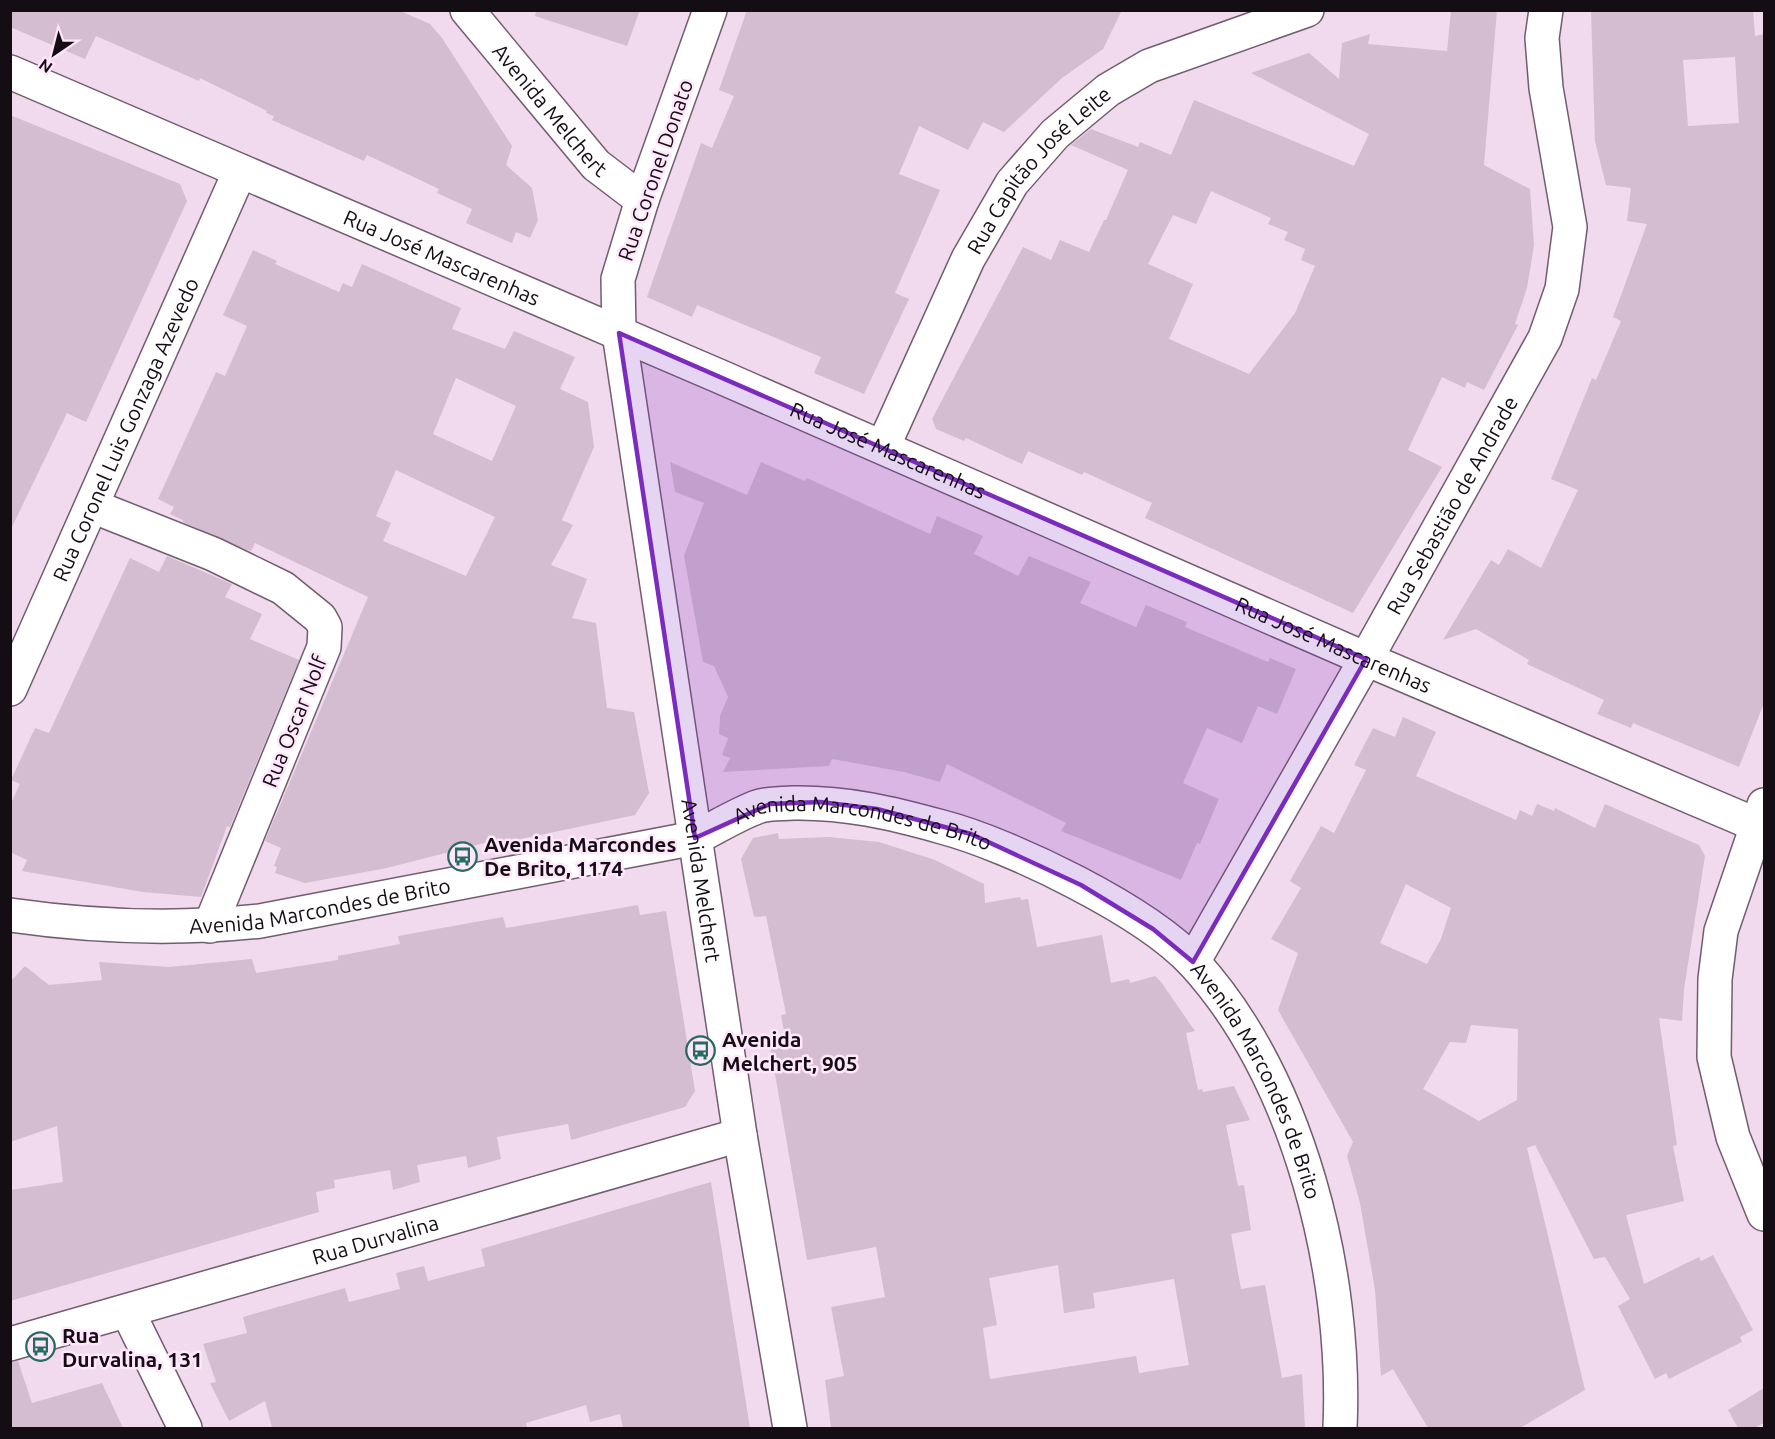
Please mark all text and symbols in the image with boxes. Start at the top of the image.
north arrow [24,24,84,84]
street label: Avenida Melchert [488,39,612,181]
text: N [35,55,55,77]
street label: Rua Coronel Donato [613,76,697,264]
street label: Rua Capitão José Leite [962,81,1115,258]
street label: Rua José Mascarenhas [340,205,544,310]
street label: Rua Coronel Luis Gonzaga Azevedo [47,274,203,585]
street label: Rua Sebastião de Andrade [1381,392,1522,619]
street label: Rua José Mascarenhas [787,397,990,503]
street label: Rua José Mascarenhas [1232,591,1435,697]
street label: Rua Oscar Nolf [257,651,332,790]
street label: Avenida Marcondes de Brito [729,791,995,855]
street label: Avenida Melchert [677,797,726,964]
place label: Avenida Marcondes De Brito, 1174 [484,832,676,880]
bus stop icon: Avenida Marcondes De Brito, 1174 [447,840,479,872]
street label: Avenida Marcondes de Brito [189,873,452,938]
street label: Avenida Marcondes de Brito [1186,957,1326,1202]
place label: Avenida Melchert, 905 [722,1027,858,1075]
bus stop icon: Avenida Melchert, 905 [685,1035,717,1067]
street label: Rua Durvalina [309,1210,441,1269]
place label: Rua Durvalina, 131 [62,1323,203,1371]
bus stop icon: Rua Durvalina, 131 [25,1331,57,1363]

